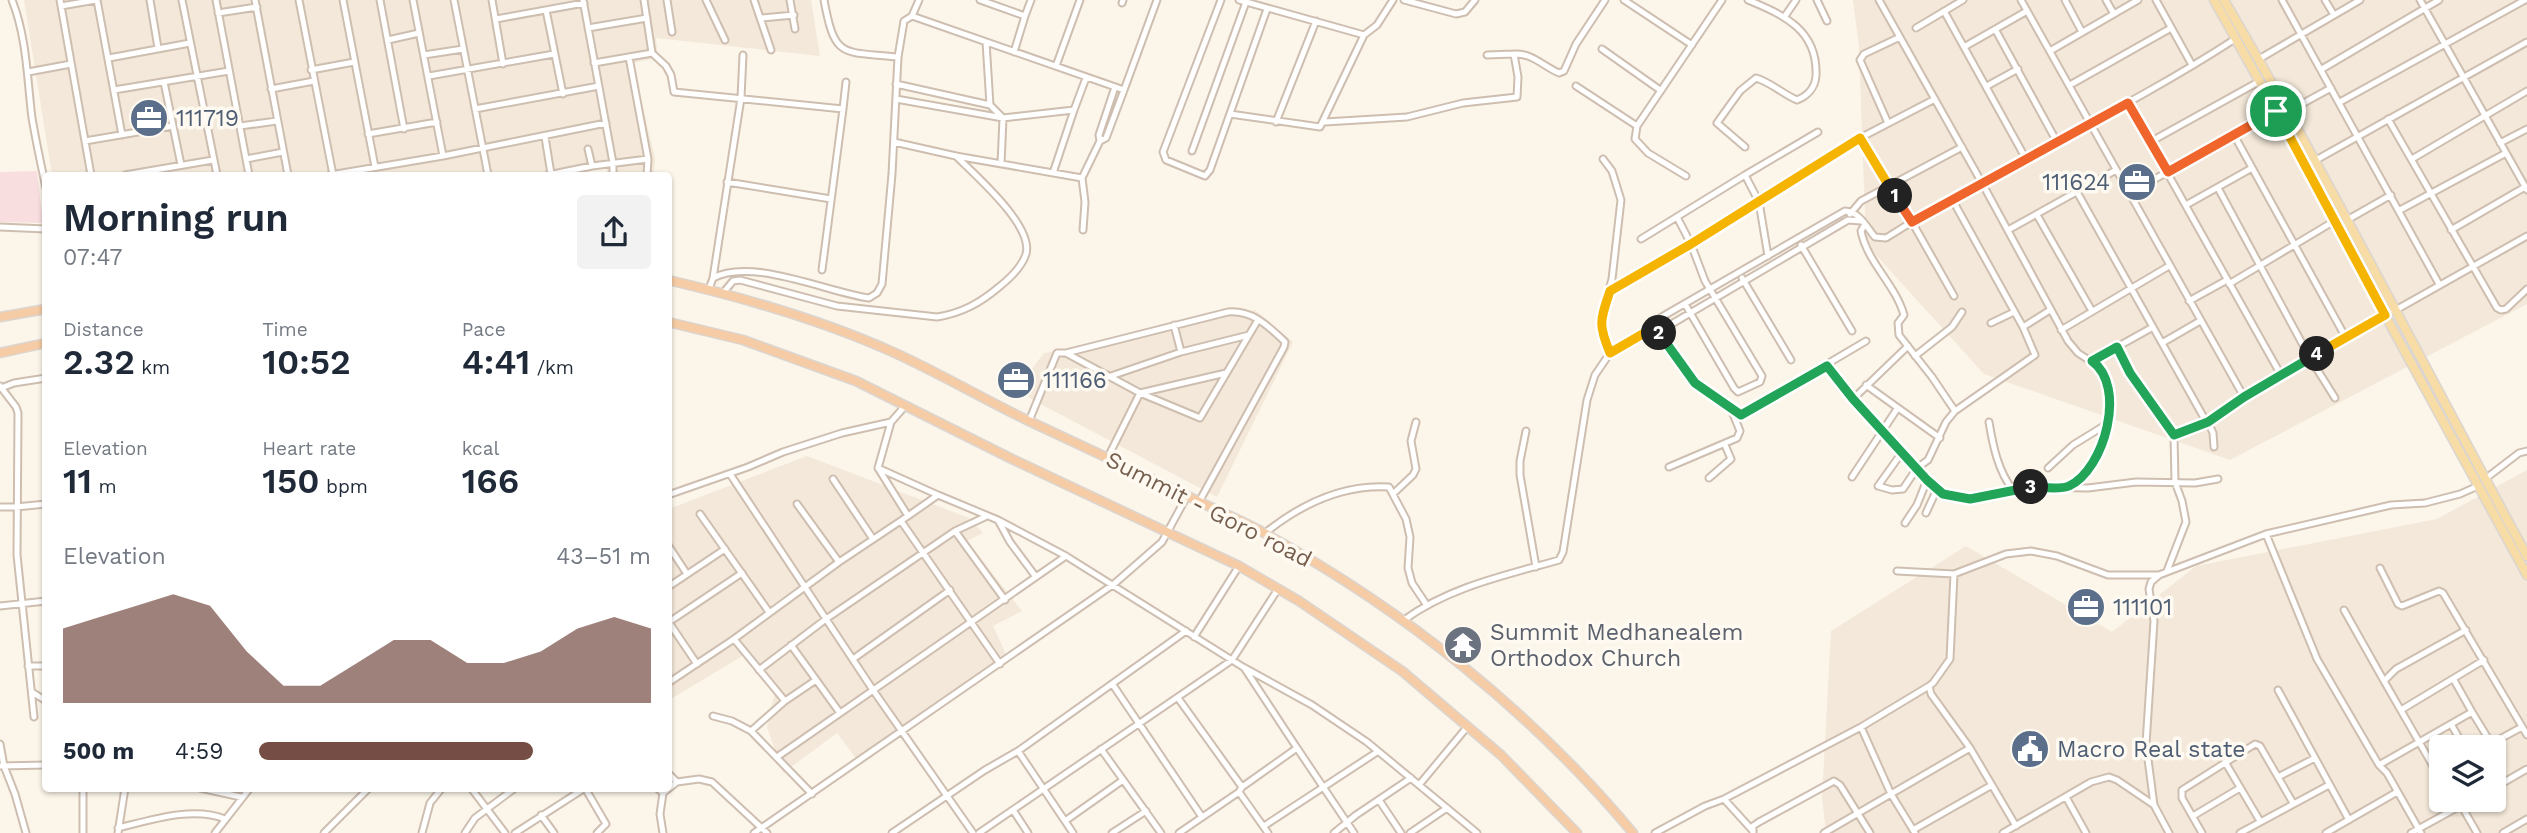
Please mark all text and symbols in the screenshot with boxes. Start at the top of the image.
pin [2246,81,2306,141]
icon: arrive [2257,92,2295,130]
office icon: 111719 [128,97,170,139]
place label: 111719 [176,105,239,132]
office icon: 111624 [2116,161,2158,203]
place label: 111624 [2042,169,2110,196]
pin: 1 [1878,178,1912,214]
text: 1 [1890,184,1899,207]
button: share [577,195,651,269]
text: Morning run [63,196,289,240]
text: 07:47 [63,244,122,271]
pin: 2 [1642,316,1676,350]
text: Distance [63,318,144,341]
text: Time [262,318,308,341]
text: Pace [462,318,506,341]
text: 2 [1653,321,1664,344]
pin: 4 [2300,336,2334,372]
text: 2.32 [63,341,135,383]
text: 10:52 [262,341,351,383]
text: 4:41 [462,341,530,383]
text: 4 [2310,342,2323,365]
text: km [135,356,170,379]
text: /km [530,356,574,379]
office icon: 111166 [995,359,1037,401]
place label: 111166 [1043,367,1107,394]
text: Elevation [63,437,148,460]
text: Heart rate [262,437,356,460]
text: kcal [462,437,499,460]
street label: Summit - Goro road [1101,446,1316,573]
text: 11 [63,460,92,502]
text: 150 [262,460,320,502]
text: 166 [462,460,519,502]
pin: 3 [2014,470,2048,504]
text: m [92,475,117,498]
text: bpm [320,475,368,498]
text: 3 [2025,475,2036,498]
text: Elevation [63,543,166,570]
text: 43–51 m [556,543,651,570]
office icon: 111101 [2065,586,2107,628]
place label: 111101 [2113,594,2172,621]
place label: Summit Medhanealem Orthodox Church [1490,619,1743,672]
temple icon: Summit Medhanealem Orthodox Church [1442,624,1484,666]
public building icon: Macro Real state [2009,728,2051,770]
map controls [2429,735,2506,812]
button: layers [2429,735,2506,812]
place label: Macro Real state [2057,736,2246,763]
text: 500 m [63,738,134,765]
text: 4:59 [175,738,223,765]

